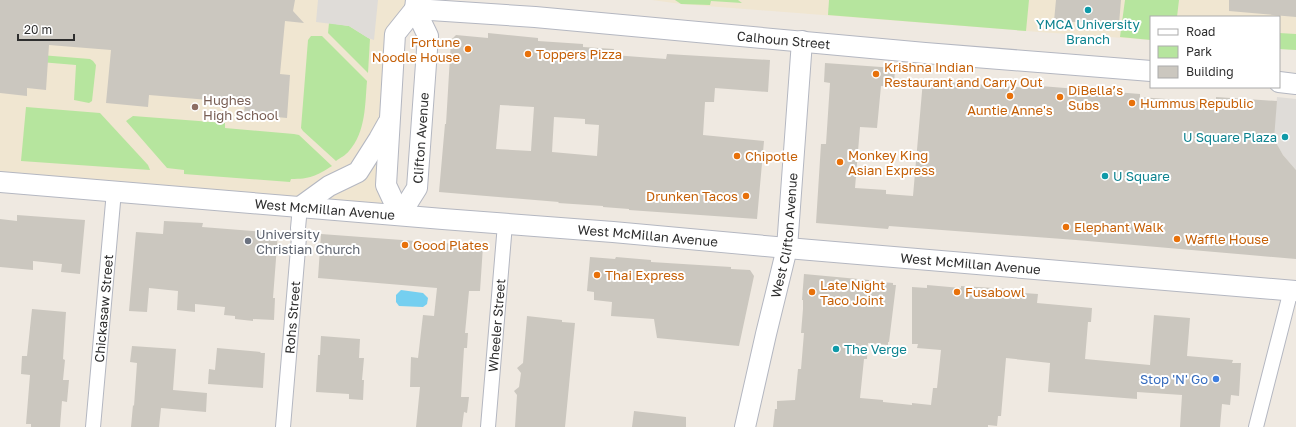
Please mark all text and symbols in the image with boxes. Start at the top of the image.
marker: YMCA University Branch [1083,5,1093,15]
scale bar [18,16,74,42]
place label: YMCA University Branch [1036,16,1141,47]
legend [1150,16,1280,88]
text: 20 m [24,22,52,37]
text: Road [1186,24,1215,39]
street label: Calhoun Street [736,28,831,52]
place label: Fortune Noodle House [372,34,460,65]
marker: Fortune Noodle House [463,44,473,54]
text: Park [1186,44,1212,59]
place label: Toppers Pizza [536,46,622,62]
marker: Toppers Pizza [523,49,533,59]
place label: Krishna Indian Restaurant and Carry Out [884,59,1043,90]
text: Building [1186,64,1234,79]
marker: Krishna Indian Restaurant and Carry Out [871,69,881,79]
place label: DiBella’s Subs [1068,82,1123,113]
marker: Auntie Anne's [1005,91,1015,101]
place label: Hughes High School [203,92,279,123]
street label: Clifton Avenue [409,92,432,184]
marker: DiBella’s Subs [1055,92,1065,102]
place label: Hummus Republic [1140,95,1254,111]
marker: Hummus Republic [1127,98,1137,108]
marker: Hughes High School [190,102,200,112]
place label: Auntie Anne's [967,102,1053,118]
place label: U Square Plaza [1183,129,1277,145]
marker: U Square Plaza [1280,132,1290,142]
place label: Monkey King Asian Express [848,147,935,178]
place label: Chipotle [745,148,798,164]
marker: Chipotle [732,151,742,161]
marker: Monkey King Asian Express [835,157,845,167]
place label: U Square [1113,168,1170,184]
marker: U Square [1100,171,1110,181]
street label: West Clifton Avenue [767,172,800,300]
place label: Drunken Tacos [646,188,738,204]
marker: Drunken Tacos [741,191,751,201]
street label: West McMillan Avenue [254,195,396,223]
place label: Elephant Walk [1074,219,1165,235]
street label: West McMillan Avenue [577,221,719,250]
marker: Elephant Walk [1061,222,1071,232]
place label: University Christian Church [256,226,360,257]
place label: Waffle House [1185,231,1269,247]
marker: Waffle House [1172,234,1182,244]
marker: University Christian Church [243,236,253,246]
place label: Good Plates [413,237,489,253]
marker: Good Plates [400,240,410,250]
street label: West McMillan Avenue [900,250,1041,277]
street label: Chickasaw Street [91,254,116,363]
place label: Thai Express [605,267,685,283]
marker: Thai Express [592,270,602,280]
place label: Late Night Taco Joint [820,277,885,308]
street label: Wheeler Street [485,278,508,373]
street label: Rohs Street [281,280,303,355]
place label: Fusabowl [965,284,1025,300]
marker: Late Night Taco Joint [807,287,817,297]
marker: Fusabowl [952,287,962,297]
place label: The Verge [844,341,907,357]
marker: The Verge [831,344,841,354]
place label: Stop 'N' Go [1140,371,1208,387]
marker: Stop 'N' Go [1211,374,1221,384]

